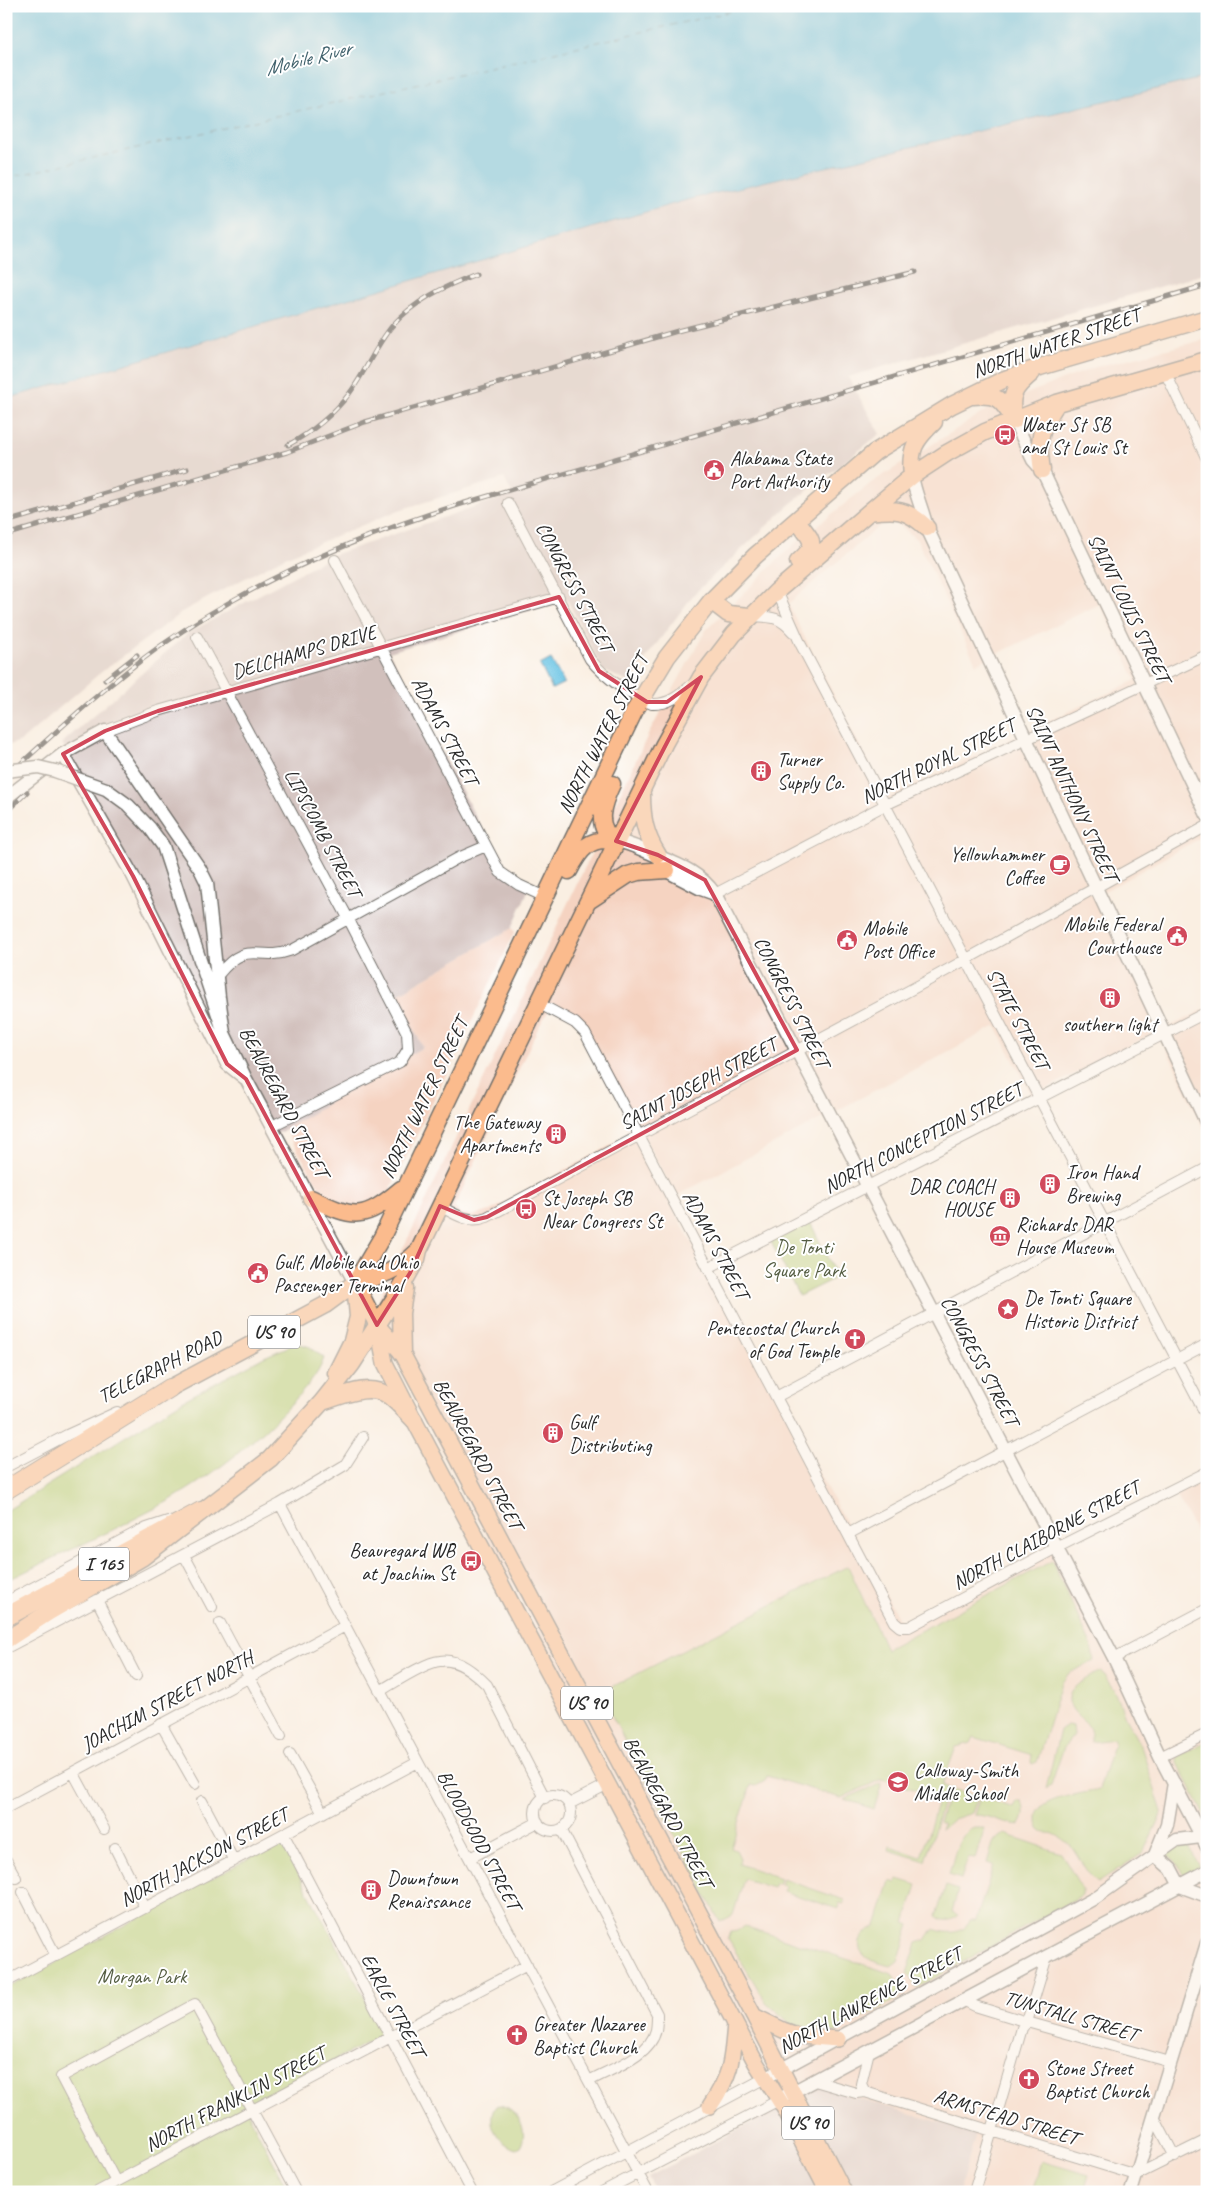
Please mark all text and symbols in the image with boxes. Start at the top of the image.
water label: Mobile River [262,34,358,81]
street label: NORTH WATER STREET [969,301,1148,383]
place label: Water St SB and St Louis St [1021,412,1129,460]
bus stop icon: Water St SB and St Louis St [993,423,1017,447]
place label: Alabama State Port Authority [730,446,833,494]
public building icon: Alabama State Port Authority [702,458,726,482]
street label: CONGRESS STREET [530,518,621,660]
street label: SAINT LOUIS STREET [1082,530,1178,691]
street label: DELCHAMPS DRIVE [229,619,382,685]
street label: NORTH WATER STREET [552,646,656,818]
street label: ADAMS STREET [406,673,486,793]
street label: SAINT ANTHONY STREET [1020,701,1126,889]
street label: NORTH ROYAL STREET [857,711,1023,809]
place label: Turner Supply Co. [777,747,844,795]
building icon: Turner Supply Co. [749,759,773,783]
street label: LIPSCOMB STREET [279,765,369,905]
place label: Yellowhammer Coffee [950,842,1046,890]
cafe icon: Yellowhammer Coffee [1048,853,1072,877]
place label: Mobile Federal Courthouse [1064,912,1165,960]
place label: Mobile Post Office [863,916,935,964]
public building icon: Mobile Federal Courthouse [1165,924,1189,948]
public building icon: Mobile Post Office [835,928,859,952]
street label: CONGRESS STREET [748,932,837,1075]
street label: STATE STREET [981,964,1057,1077]
building icon: southern light [1098,986,1122,1010]
street label: NORTH WATER STREET [374,1009,476,1182]
place label: southern light [1063,1012,1161,1037]
street label: BEAUREGARD STREET [234,1022,337,1186]
street label: SAINT JOSEPH STREET [615,1030,785,1136]
street label: NORTH CONCEPTION STREET [820,1075,1031,1199]
place label: The Gateway Apartments [453,1110,542,1158]
building icon: The Gateway Apartments [544,1122,568,1146]
place label: Iron Hand Brewing [1066,1160,1141,1208]
building icon: Iron Hand Brewing [1038,1172,1062,1196]
place label: DAR COACH HOUSE [909,1174,997,1222]
place label: St Joseph SB Near Congress St [542,1186,665,1234]
building icon: DAR COACH HOUSE [998,1186,1022,1210]
street label: ADAMS STREET [677,1187,757,1307]
bus stop icon: St Joseph SB Near Congress St [514,1197,538,1221]
place label: Richards DAR House Museum [1016,1212,1115,1260]
museum icon: Richards DAR House Museum [988,1224,1012,1248]
park label: De Tonti Square Park [763,1235,847,1283]
place label: Gulf, Mobile and Ohio Passenger Terminal [274,1250,419,1298]
public building icon: Gulf, Mobile and Ohio Passenger Terminal [246,1261,270,1285]
place label: De Tonti Square Historic District [1024,1286,1140,1334]
street label: CONGRESS STREET [935,1292,1026,1434]
place icon: De Tonti Square Historic District [996,1297,1020,1321]
road number: US 90 [248,1315,300,1348]
place label: Pentecostal Church of God Temple [707,1316,841,1364]
street label: TELEGRAPH ROAD [94,1324,227,1409]
church icon: Pentecostal Church of God Temple [843,1327,867,1351]
street label: BEAUREGARD STREET [428,1374,531,1538]
place label: Gulf Distributing [569,1410,652,1458]
building icon: Gulf Distributing [541,1421,565,1445]
street label: NORTH CLAIBORNE STREET [948,1473,1147,1595]
place label: Beauregard WB at Joachim St [349,1538,457,1586]
road number: I 165 [79,1548,129,1580]
bus stop icon: Beauregard WB at Joachim St [459,1549,483,1573]
street label: JOACHIM STREET NORTH [76,1644,260,1757]
road number: US 90 [561,1686,613,1720]
street label: BEAUREGARD STREET [618,1732,721,1896]
place label: Calloway-Smith Middle School [914,1758,1019,1806]
street label: BLOODGOOD STREET [432,1766,529,1918]
school or university icon: Calloway-Smith Middle School [886,1770,910,1794]
street label: NORTH JACKSON STREET [115,1800,296,1912]
place label: Downtown Renaissance [387,1866,471,1914]
building icon: Downtown Renaissance [359,1878,383,1902]
street label: NORTH LAWRENCE STREET [774,1939,969,2059]
street label: EARLE STREET [355,1949,433,2065]
park label: Morgan Park [98,1964,188,1989]
street label: TUNSTALL STREET [1001,1985,1144,2048]
place label: Greater Nazaree Baptist Church [533,2012,646,2060]
church icon: Greater Nazaree Baptist Church [505,2023,529,2047]
street label: NORTH FRANKLIN STREET [140,2039,334,2157]
place label: Stone Street Baptist Church [1045,2056,1151,2104]
church icon: Stone Street Baptist Church [1017,2067,1041,2091]
street label: ARMSTEAD STREET [931,2083,1086,2152]
road number: US 90 [782,2106,834,2140]

